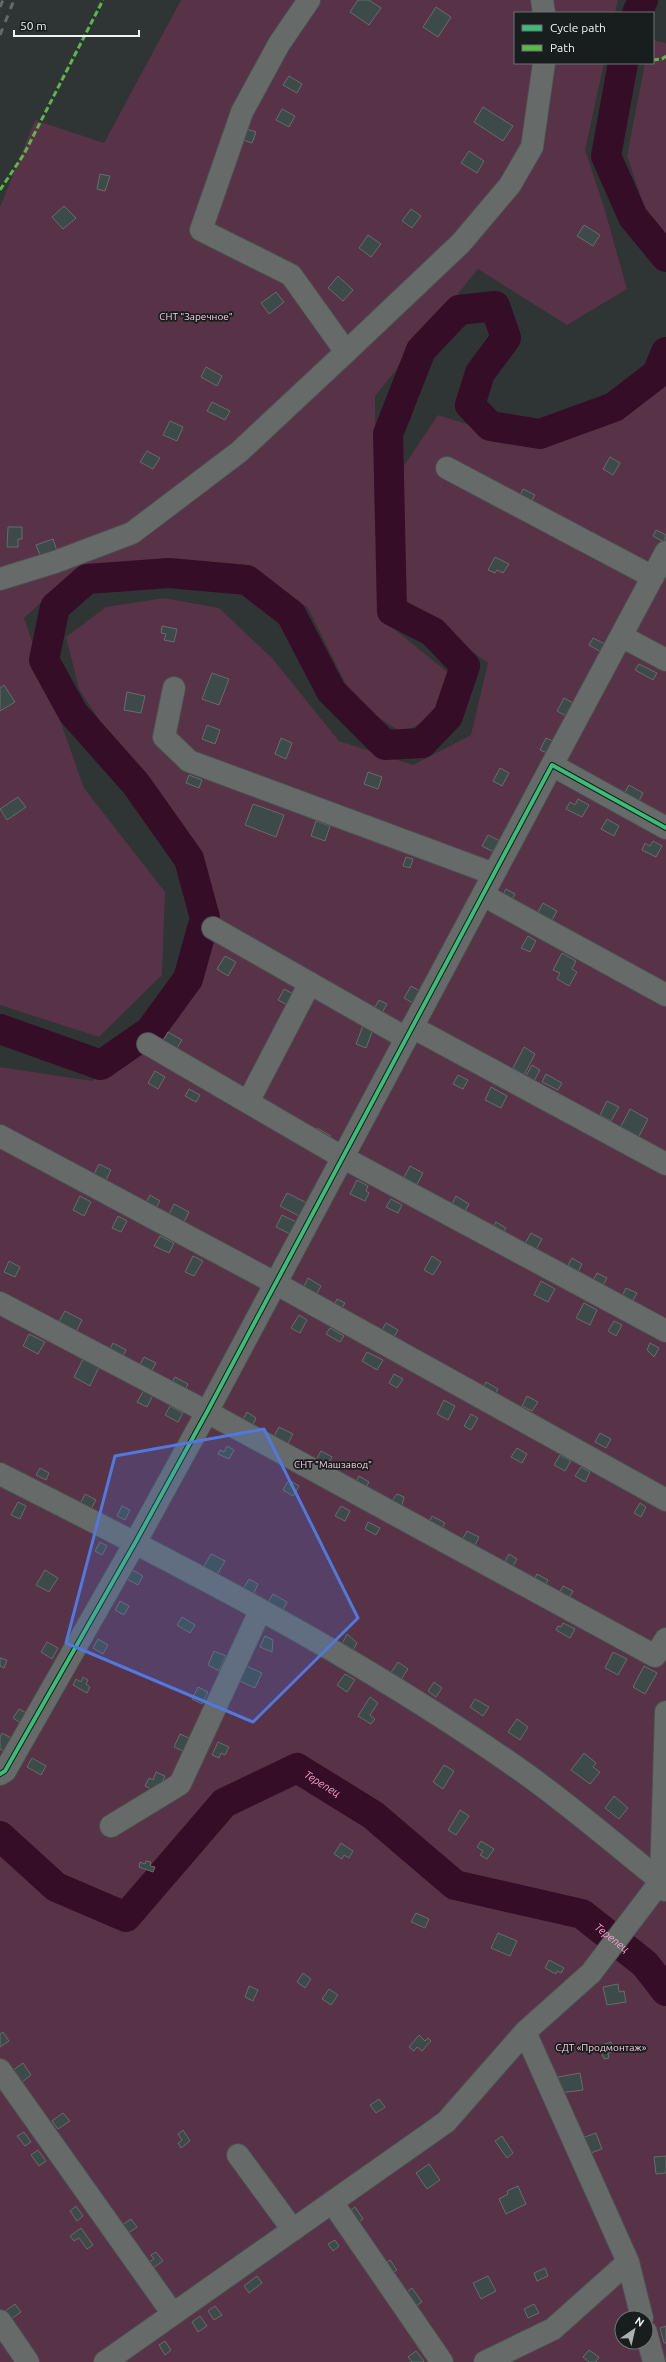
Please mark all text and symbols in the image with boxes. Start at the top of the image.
scale bar [14,12,139,38]
legend [514,12,654,64]
text: 50 m [20,19,47,32]
text: Cycle path [550,21,606,34]
text: Path [550,41,575,54]
park label: СНТ "Заречное" [159,311,233,322]
park label: СНТ "Машзавод" [294,1459,372,1470]
water label: Терепец [302,1768,343,1799]
water label: Терепец [593,1921,632,1955]
park label: СДТ «Продмонтаж» [556,2042,647,2053]
north arrow [614,2310,654,2350]
text: N [633,2314,646,2329]

